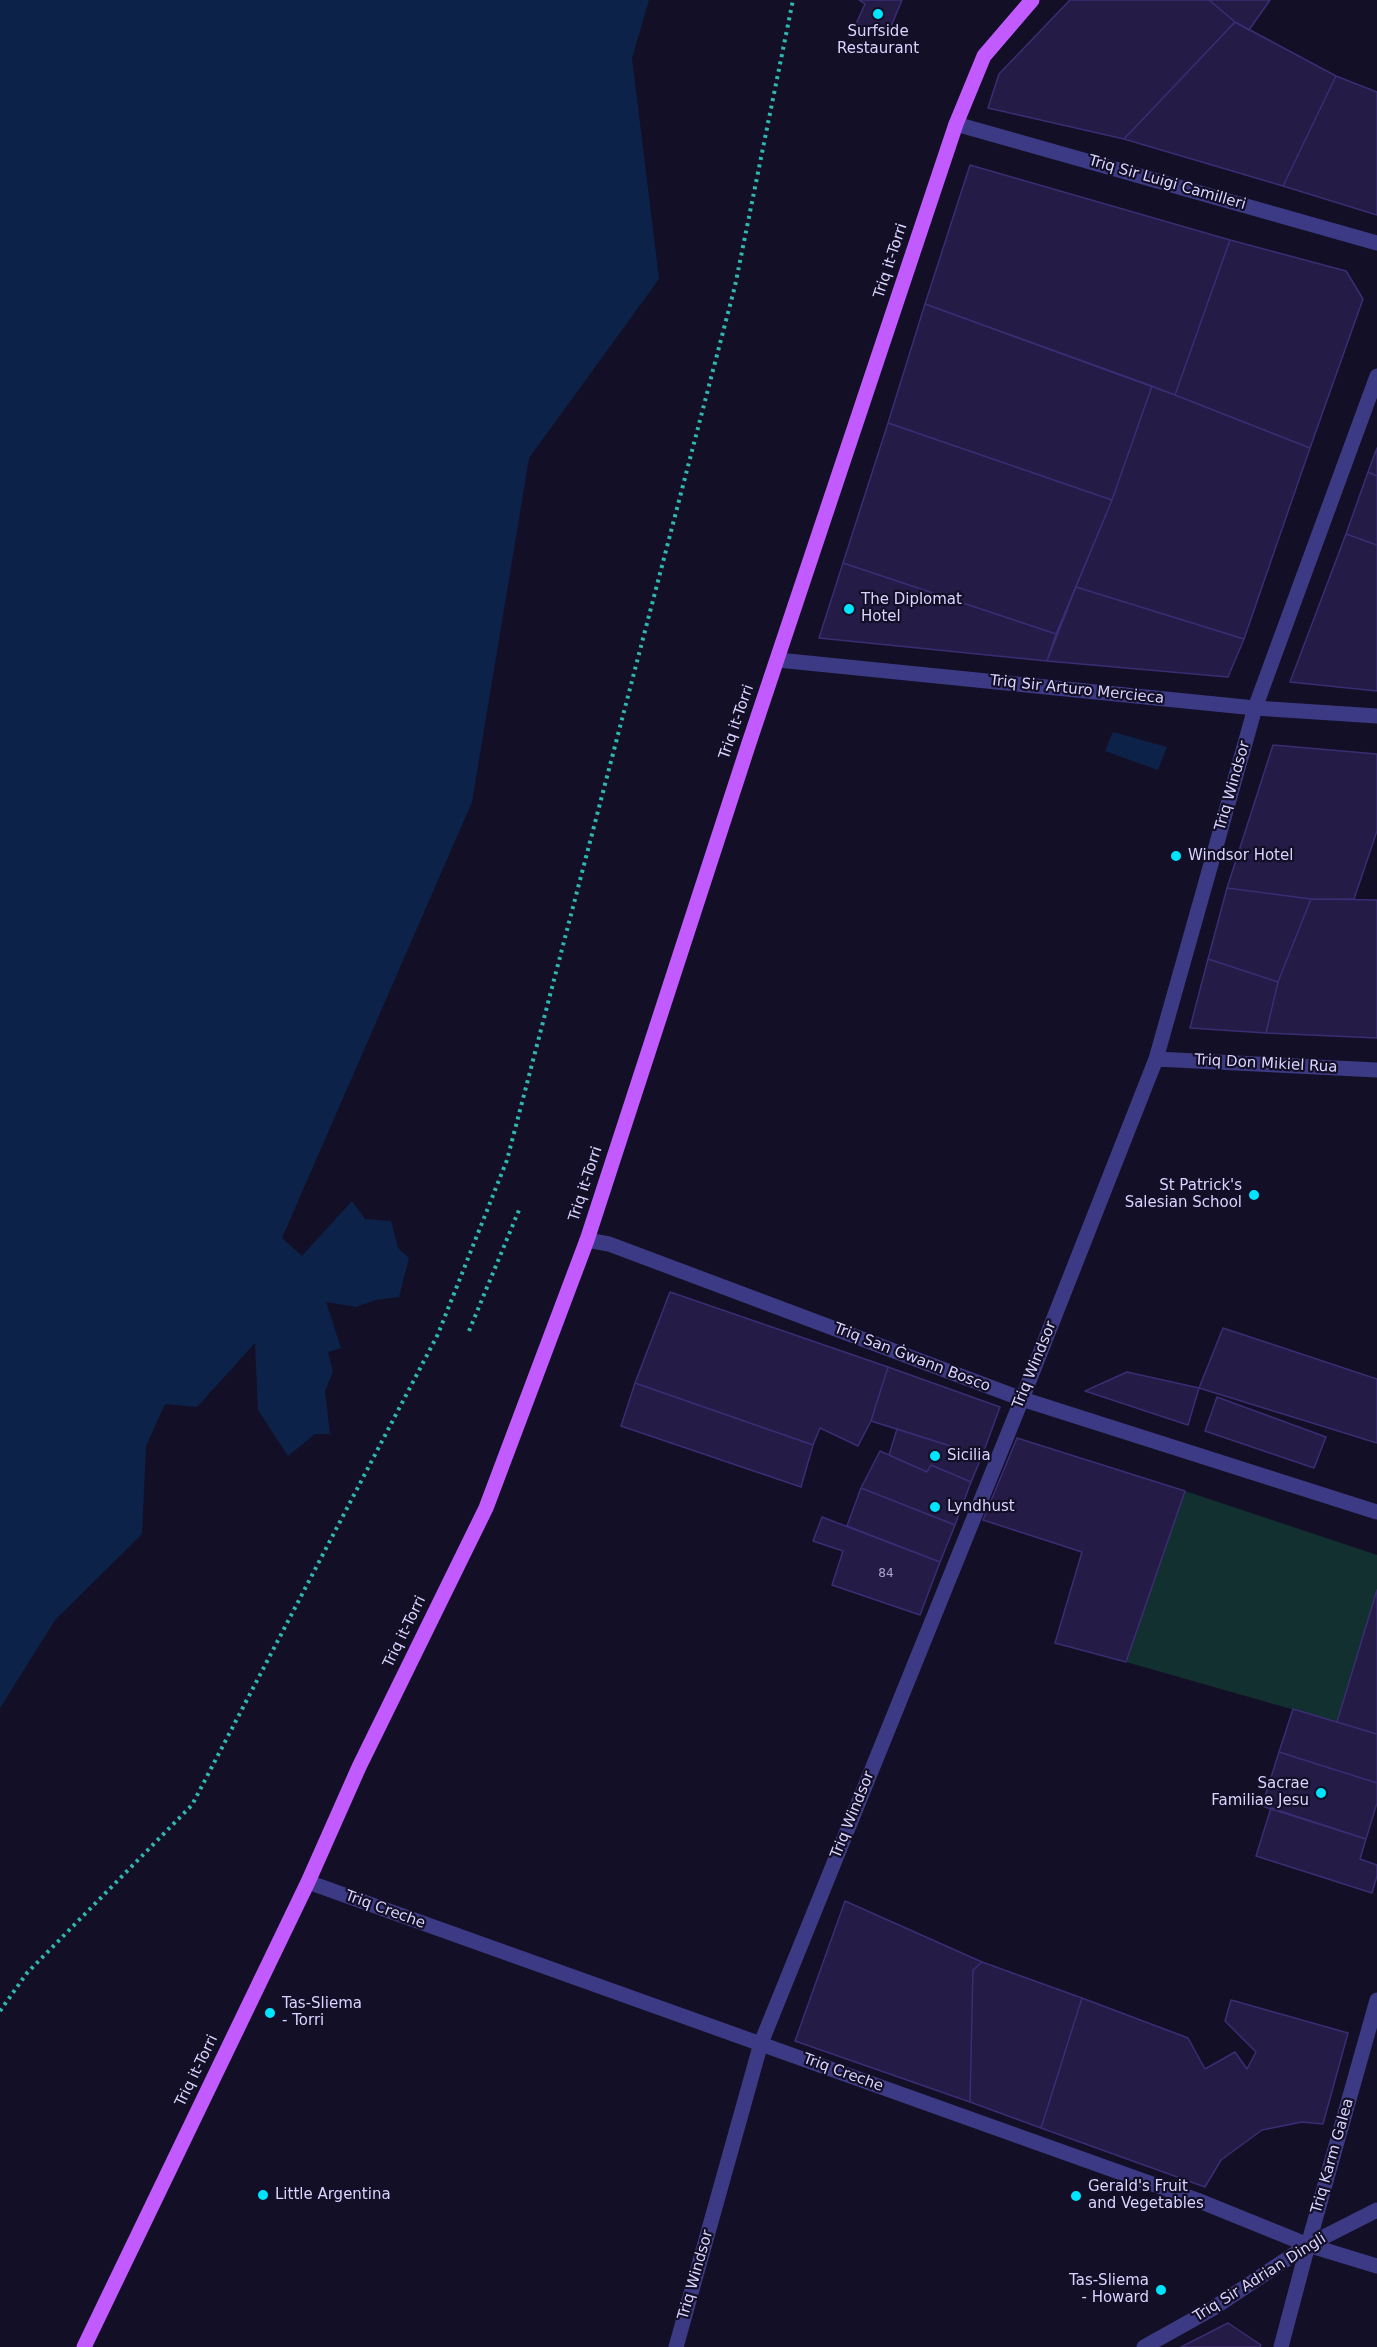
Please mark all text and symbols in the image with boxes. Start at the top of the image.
marker: Surfside Restaurant [871,7,885,21]
place label: Surfside Restaurant [837,23,919,58]
street label: Triq Sir Luigi Camilleri [1086,152,1248,214]
street label: Triq it-Torri [870,221,912,301]
place label: The Diplomat Hotel [861,591,962,626]
marker: The Diplomat Hotel [842,602,856,616]
street label: Triq Sir Arturo Mercieca [989,672,1165,708]
street label: Triq it-Torri [716,682,758,762]
street label: Triq Windsor [1212,739,1254,833]
place label: Windsor Hotel [1188,847,1293,865]
marker: Windsor Hotel [1169,849,1183,863]
street label: Triq Don Mikiel Rua [1194,1051,1338,1077]
street label: Triq it-Torri [565,1144,607,1224]
place label: St Patrick's Salesian School [1125,1177,1242,1212]
marker: St Patrick's Salesian School [1247,1188,1261,1202]
street label: Triq Windsor [1009,1319,1061,1411]
street label: Triq San Ġwann Bosco [831,1320,993,1396]
place label: Sicilia [947,1447,991,1465]
marker: Sicilia [928,1449,942,1463]
place label: Lyndhust [947,1498,1015,1516]
marker: Lyndhust [928,1500,942,1514]
house number: 84 [878,1567,894,1581]
street label: Triq it-Torri [380,1593,430,1671]
street label: Triq Windsor [827,1769,879,1861]
place label: Sacrae Familiae Jesu [1211,1775,1309,1810]
marker: Sacrae Familiae Jesu [1314,1786,1328,1800]
street label: Triq Creche [342,1887,428,1933]
place label: Tas-Sliema - Torri [282,1995,362,2030]
marker: Tas-Sliema - Torri [263,2006,277,2020]
street label: Triq it-Torri [172,2032,222,2110]
street label: Triq Creche [800,2050,886,2096]
street label: Triq Karm Galea [1308,2096,1358,2216]
place label: Gerald's Fruit and Vegetables [1088,2178,1204,2213]
place label: Little Argentina [275,2186,391,2204]
marker: Little Argentina [256,2188,270,2202]
marker: Gerald's Fruit and Vegetables [1069,2189,1083,2203]
street label: Triq Windsor [675,2228,717,2322]
street label: Triq Sir Adrian Dingli [1191,2230,1329,2326]
place label: Tas-Sliema - Howard [1069,2272,1149,2307]
marker: Tas-Sliema - Howard [1154,2283,1168,2297]

